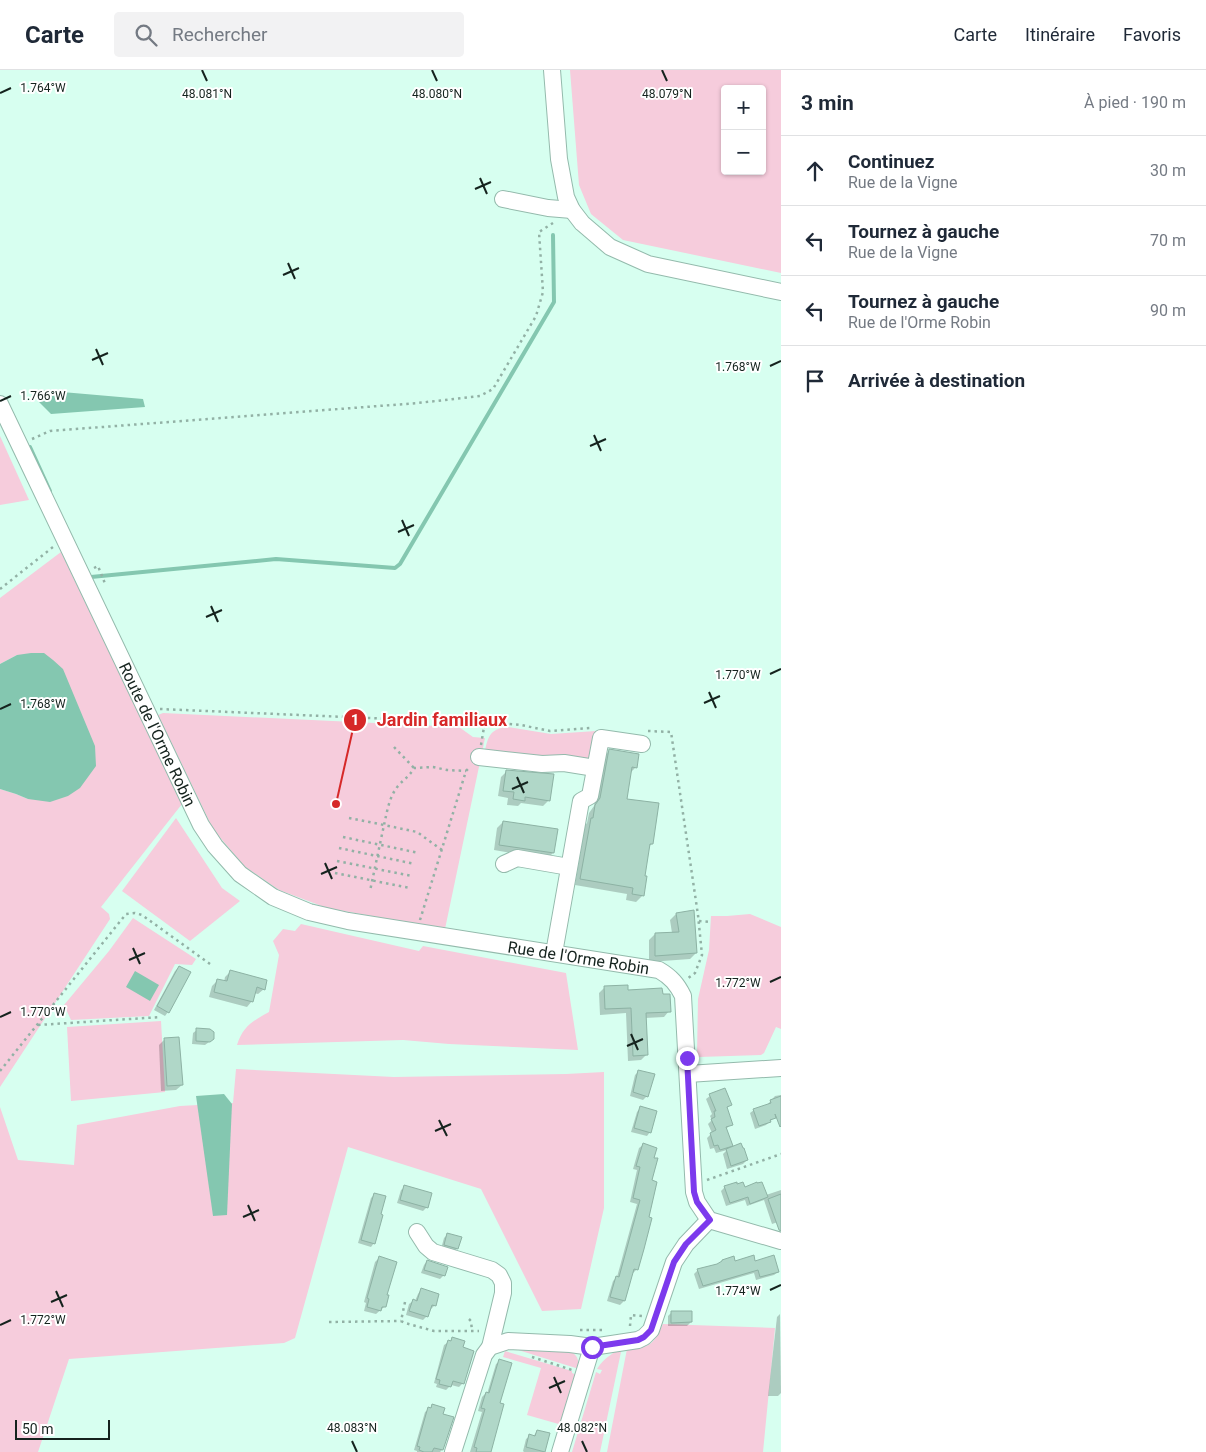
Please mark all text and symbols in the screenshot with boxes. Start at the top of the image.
search box [114,12,464,57]
text: Carte [25,21,84,49]
icon: search [132,21,160,49]
text: Rechercher [172,23,267,46]
text: Carte [954,24,997,45]
text: Itinéraire [1025,24,1095,45]
text: Favoris [1123,24,1181,45]
text: 1.764°W [20,81,66,95]
map controls [721,85,766,175]
button: + [721,85,766,130]
text: 48.081°N [182,87,232,101]
text: 48.080°N [412,87,462,101]
text: 48.079°N [642,87,692,101]
text: 3 min [801,91,854,115]
text: À pied · 190 m [1084,93,1186,112]
button: − [721,130,766,175]
text: Continuez [848,150,934,173]
icon: ahead [801,157,829,185]
text: 30 m [1150,161,1186,180]
text: Rue de la Vigne [848,173,958,192]
text: Tournez à gauche [848,220,999,243]
icon: left [801,227,829,255]
text: 70 m [1150,231,1186,250]
text: Rue de la Vigne [848,243,958,262]
text: Tournez à gauche [848,290,999,313]
icon: left [801,297,829,325]
text: 90 m [1150,301,1186,320]
text: Rue de l'Orme Robin [848,313,991,332]
text: 1.768°W [715,360,761,374]
icon: arrive [801,367,829,395]
text: Arrivée à destination [848,369,1025,392]
text: 1.766°W [20,389,66,403]
street label: Route de l'Orme Robin [115,659,200,810]
text: 1.770°W [715,668,761,682]
text: 1.768°W [20,697,66,711]
callout: Jardin familiaux [342,703,518,736]
text: Jardin familiaux [377,709,508,730]
text: 1 [351,711,359,729]
street label: Rue de l'Orme Robin [506,937,651,978]
text: 1.772°W [715,976,761,990]
text: 1.770°W [20,1005,66,1019]
route end [676,1047,699,1070]
text: 1.774°W [715,1284,761,1298]
text: 1.772°W [20,1313,66,1327]
route start [581,1336,604,1359]
scale bar [15,1417,110,1440]
text: 50 m [22,1421,54,1437]
text: 48.083°N [327,1421,377,1435]
text: 48.082°N [557,1421,607,1435]

